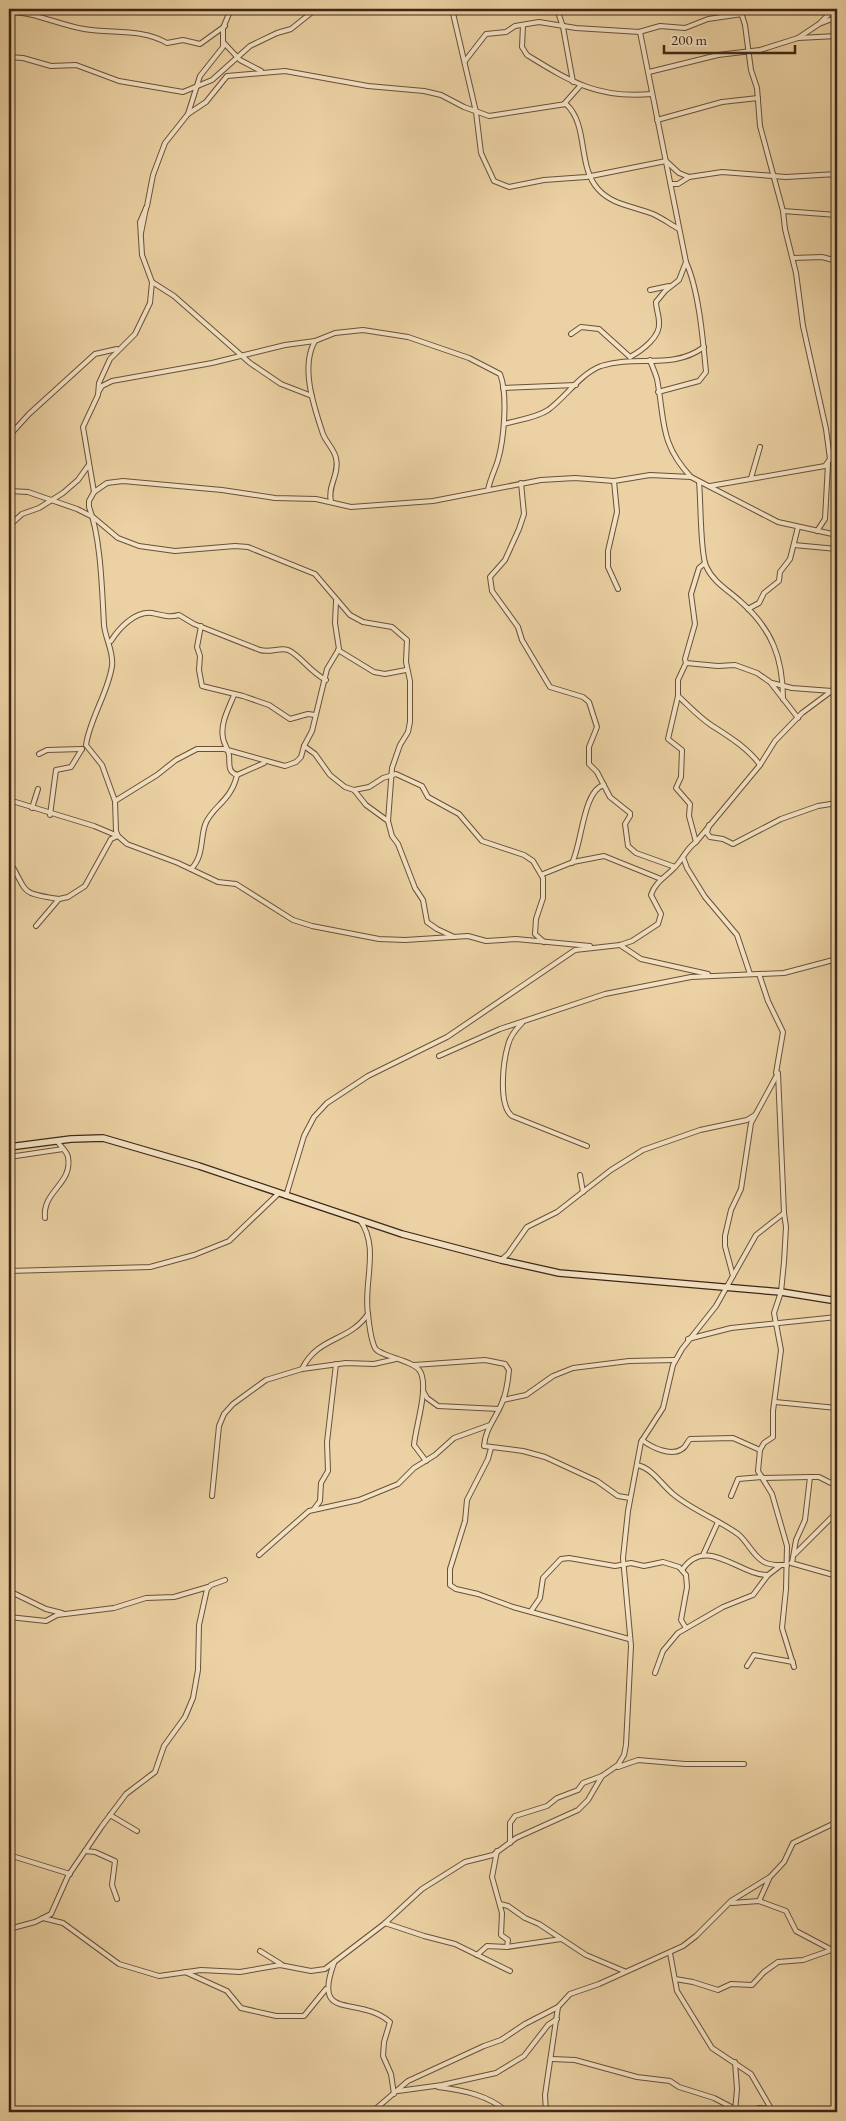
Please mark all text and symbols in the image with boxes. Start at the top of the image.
scale bar [664,22,795,54]
text: 200 m [671,30,708,49]

